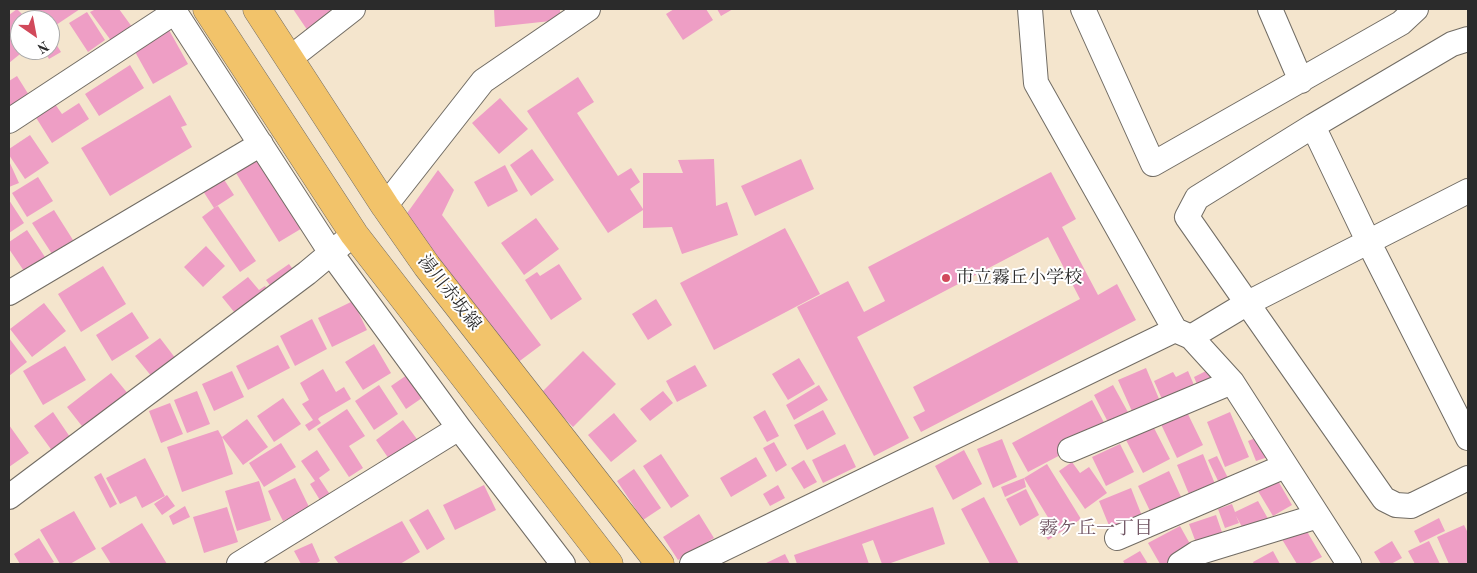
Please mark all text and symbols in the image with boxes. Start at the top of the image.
north arrow [10,10,60,60]
text: N [34,38,51,56]
street label: 湯川赤坂線 [413,251,485,335]
place label: 市立霧丘小学校 [956,267,1082,289]
marker: 市立霧丘小学校 [940,272,952,284]
district label: 霧ケ丘一丁目 [1039,518,1153,540]

